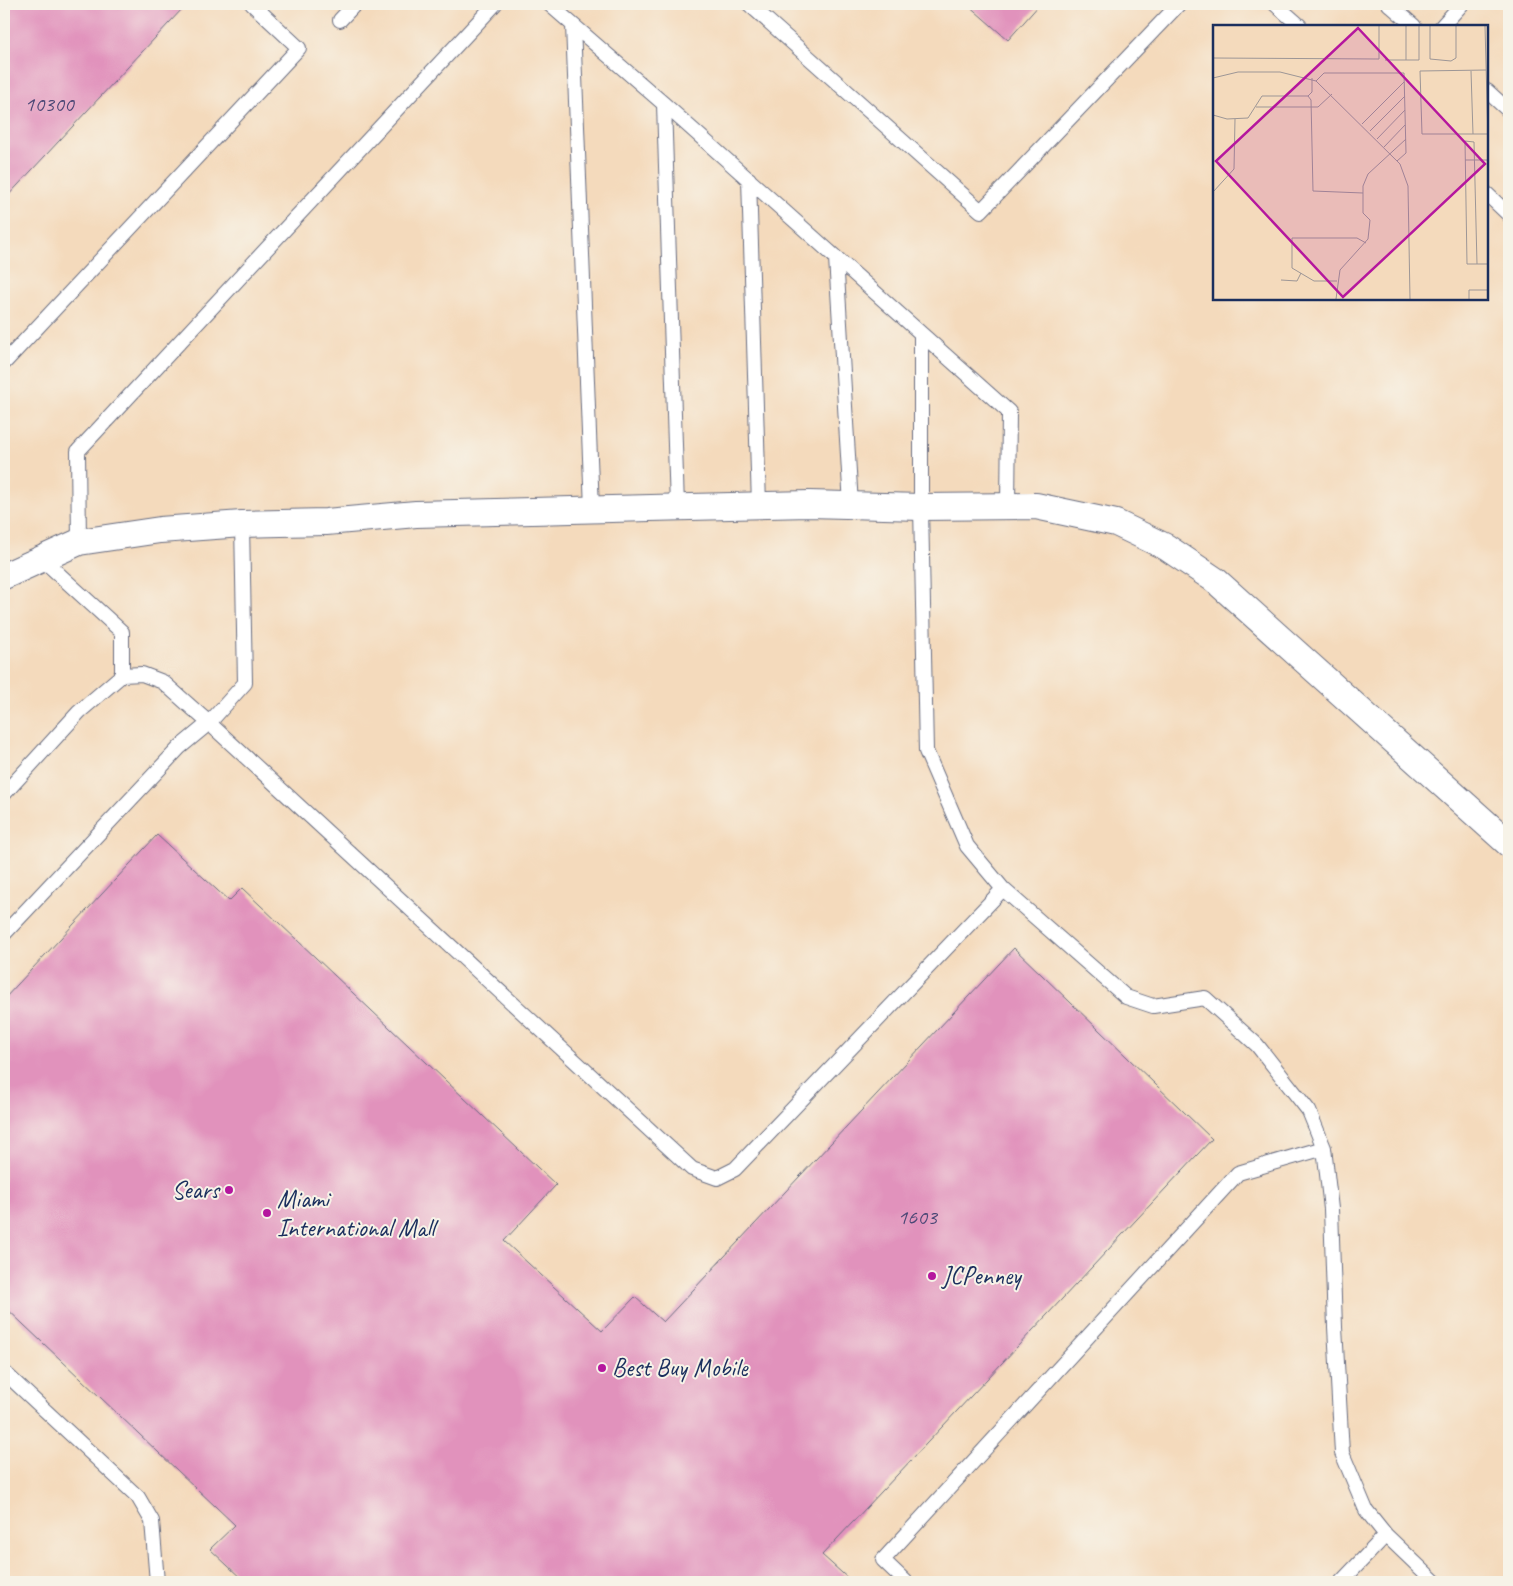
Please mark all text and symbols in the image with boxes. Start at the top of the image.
inset map [1213,25,1488,300]
house number: 10300 [24,90,76,118]
place label: Sears [172,1174,221,1206]
place label: Miami International Mall [277,1183,439,1244]
marker: Sears [223,1184,235,1196]
house number: 1603 [897,1203,939,1231]
marker: Miami International Mall [261,1207,273,1219]
place label: JCPenney [941,1260,1023,1292]
marker: JCPenney [926,1270,938,1282]
place label: Best Buy Mobile [612,1352,749,1384]
marker: Best Buy Mobile [596,1362,608,1374]

